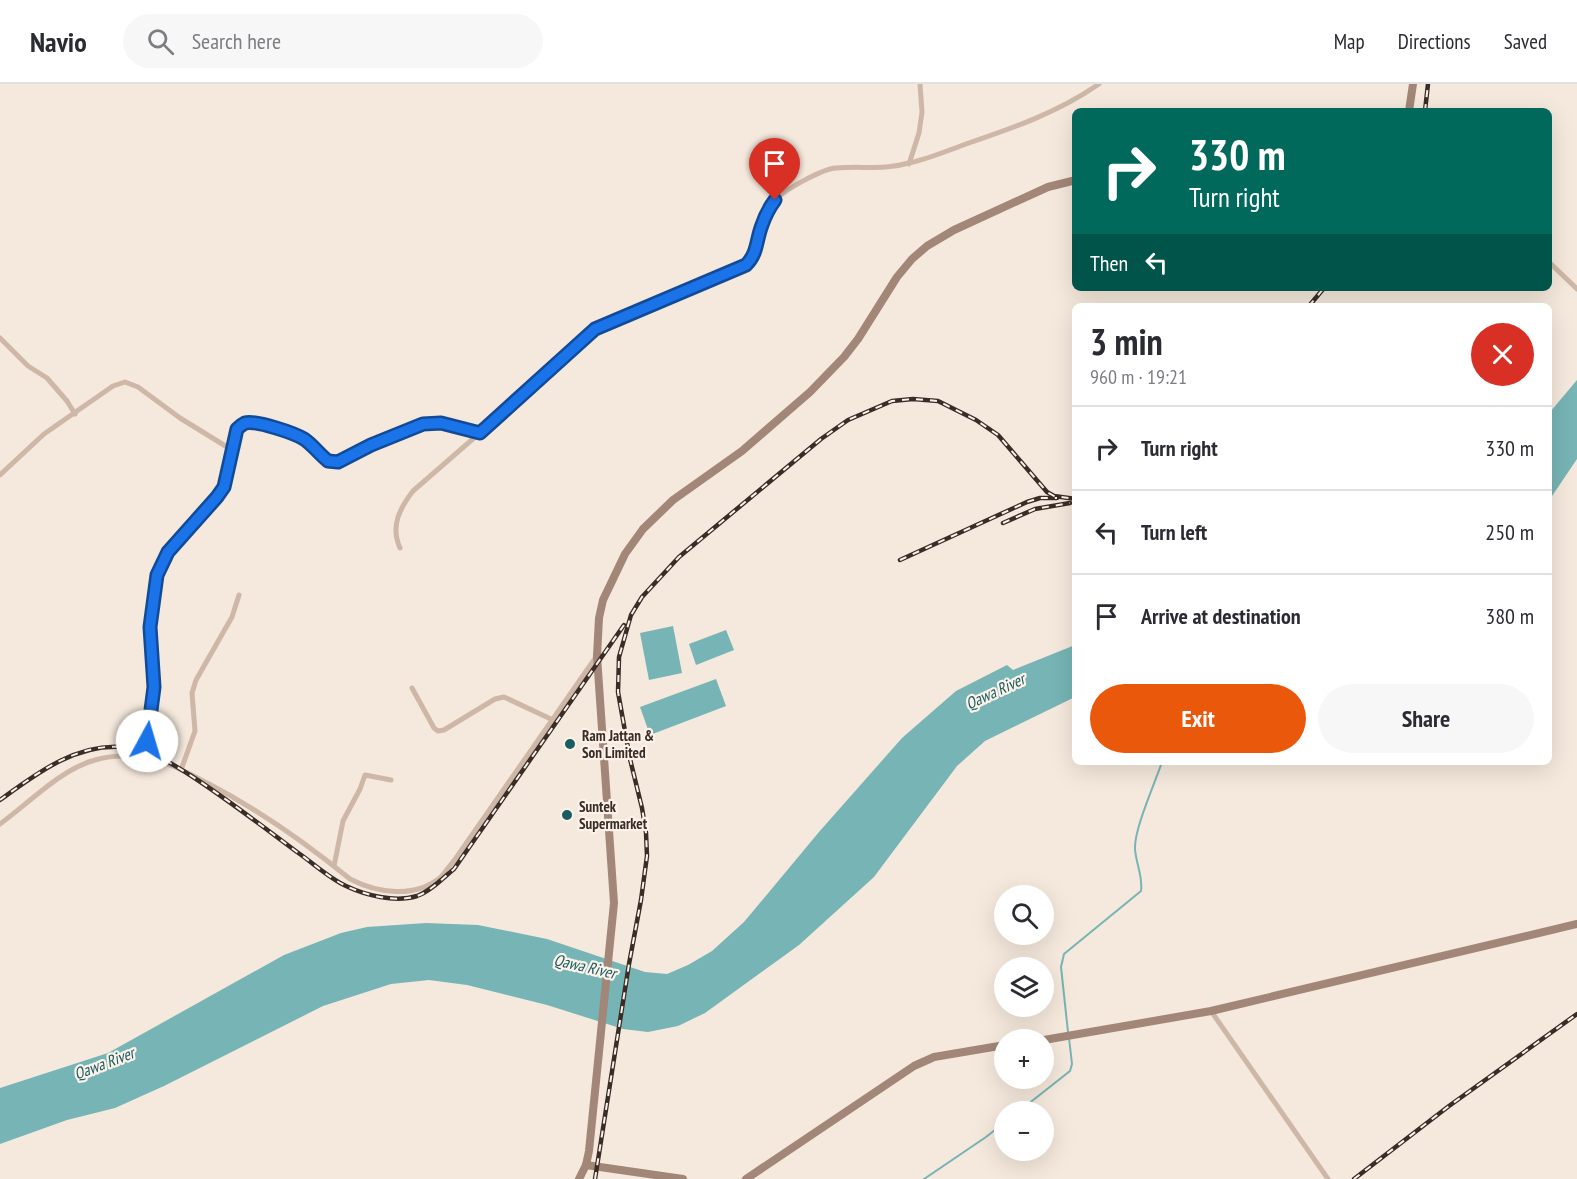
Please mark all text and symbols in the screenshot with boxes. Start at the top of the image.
search box [123,14,543,68]
text: Navio [30,23,87,60]
icon: search [144,25,177,58]
text: Search here [192,27,281,55]
text: Map [1334,28,1365,55]
text: Directions [1398,28,1471,55]
text: Saved [1504,28,1547,55]
text: 330 m [1189,127,1286,182]
icon: right [1090,132,1168,210]
pin [749,138,800,200]
icon: arrive [758,147,791,180]
text: Turn right [1189,180,1280,214]
icon: left [1140,246,1173,279]
text: Then [1090,249,1128,277]
text: 3 min [1090,318,1163,365]
button: close [1471,323,1534,386]
text: 960 m · 19:21 [1090,364,1187,390]
icon: right [1090,432,1123,465]
text: Turn right [1141,434,1218,462]
text: 330 m [1485,434,1534,462]
icon: left [1090,516,1123,549]
text: Turn left [1141,518,1207,546]
text: 250 m [1485,518,1534,546]
icon: arrive [1090,600,1123,633]
text: Arrive at destination [1141,602,1301,630]
text: 380 m [1485,602,1534,630]
water label: Qawa River [962,668,1030,713]
button: Exit [1090,684,1306,753]
button: Share [1318,684,1534,753]
position arrow [115,709,179,773]
place label: Ram Jattan & Son Limited [582,726,654,762]
marker: Ram Jattan & Son Limited [563,737,577,751]
place label: Suntek Supermarket [579,797,648,833]
marker: Suntek Supermarket [560,808,574,822]
map controls [994,885,1054,1161]
button: search [994,885,1054,945]
water label: Qawa River [552,949,620,983]
button: layers [994,957,1054,1017]
button: + [994,1029,1054,1089]
water label: Qawa River [71,1041,139,1084]
button: − [994,1101,1054,1161]

